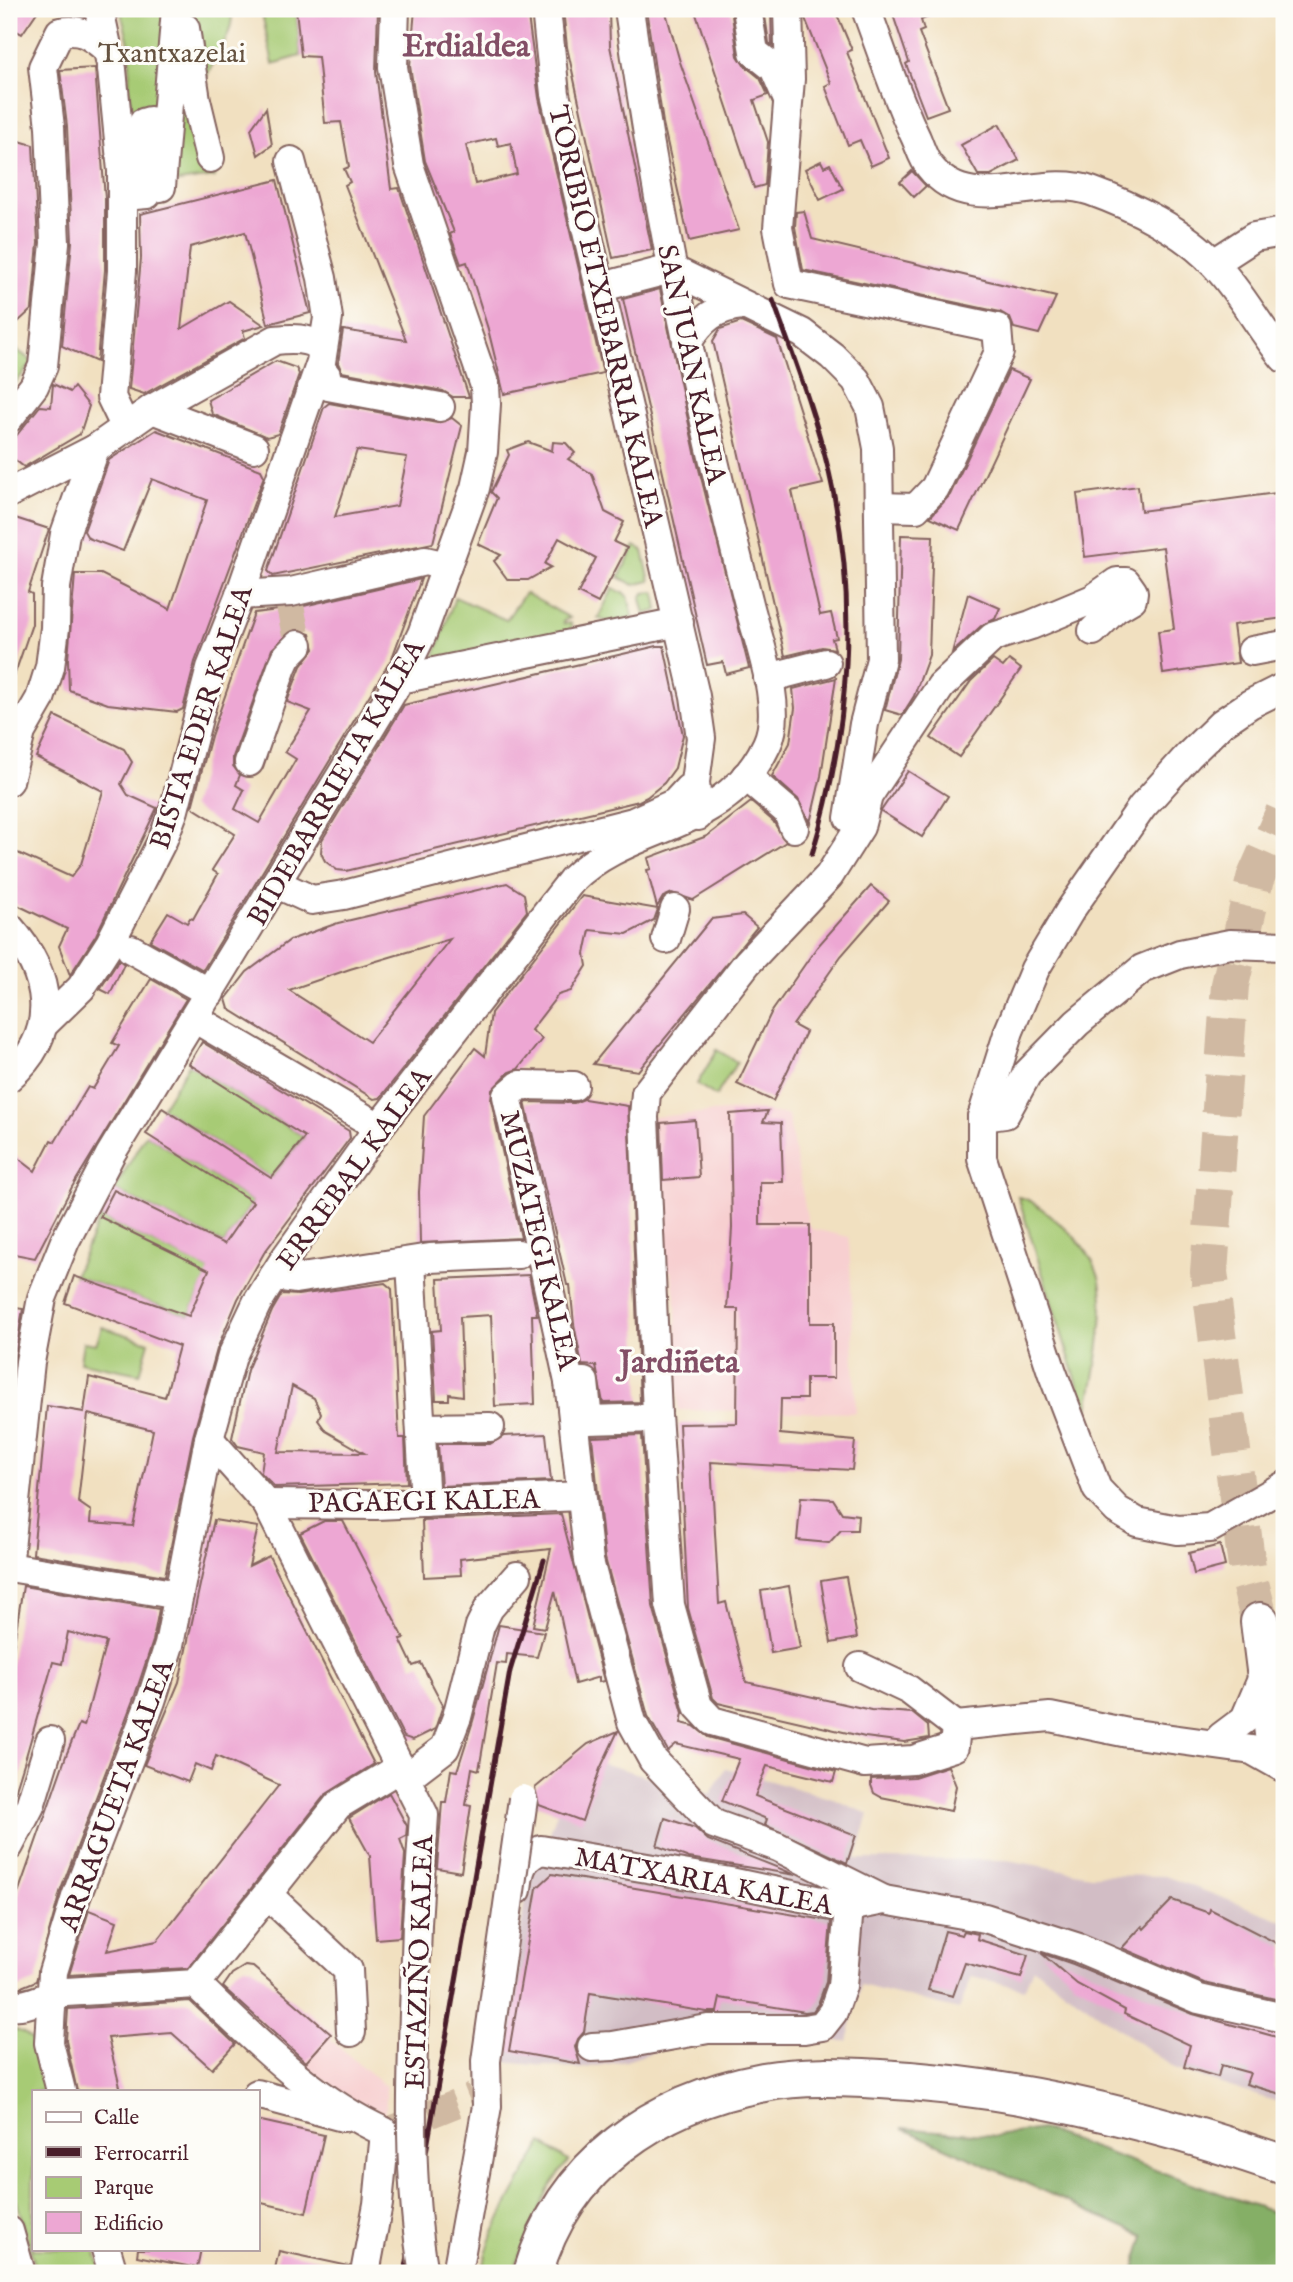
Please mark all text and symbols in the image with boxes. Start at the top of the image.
district label: Erdialdea [402,27,531,68]
park label: Txantxazelai [98,37,246,72]
street label: TORIBIO ETXEBARRIA KALEA [539,102,670,532]
street label: SAN JUAN KALEA [648,241,733,489]
street label: BISTA EDER KALEA [143,581,262,854]
street label: BIDEBARRIETA KALEA [241,633,434,933]
street label: ERREBAL KALEA [270,1060,441,1278]
street label: MUZATEGI KALEA [491,1107,585,1375]
district label: Jardiñeta [615,1343,740,1384]
street label: PAGAEGI KALEA [308,1483,542,1522]
street label: ARRAGUETA KALEA [51,1654,183,1938]
street label: ESTAZIÑO KALEA [398,1833,442,2090]
street label: MATXARIA KALEA [572,1840,837,1925]
legend [32,2090,259,2250]
text: Calle [94,2105,139,2132]
text: Ferrocarril [94,2141,189,2168]
text: Parque [94,2175,154,2202]
text: Edificio [94,2211,163,2238]

